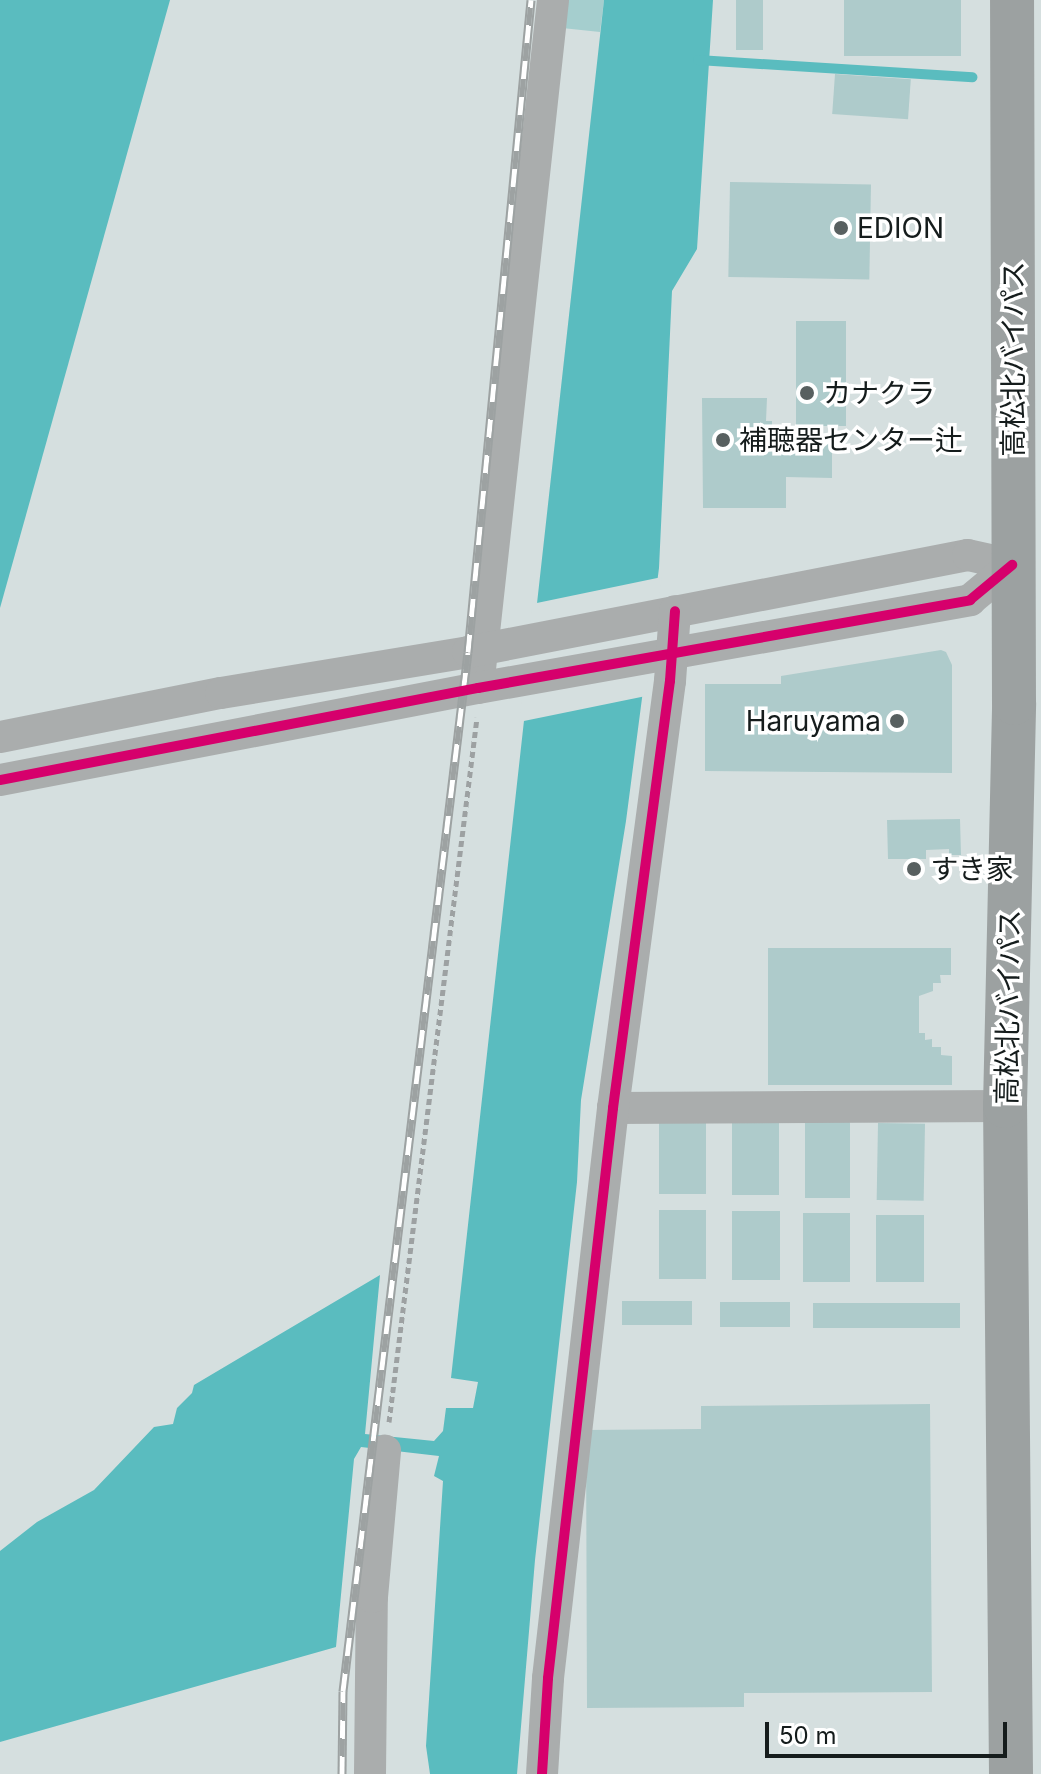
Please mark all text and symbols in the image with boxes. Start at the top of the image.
place label: EDION [857,211,944,245]
marker: EDION [832,219,850,237]
street label: 高松北バイパス [996,261,1030,457]
place label: カナクラ [823,376,935,410]
marker: カナクラ [798,384,816,402]
place label: 補聴器センター辻 [739,423,963,457]
marker: 補聴器センター辻 [714,431,732,449]
place label: Haruyama [746,704,881,738]
marker: Haruyama [888,712,906,730]
place label: すき家 [930,852,1014,886]
marker: すき家 [905,860,923,878]
street label: 高松北バイパス [989,909,1027,1105]
scale bar [769,1706,1011,1756]
text: 50 m [779,1721,837,1750]

